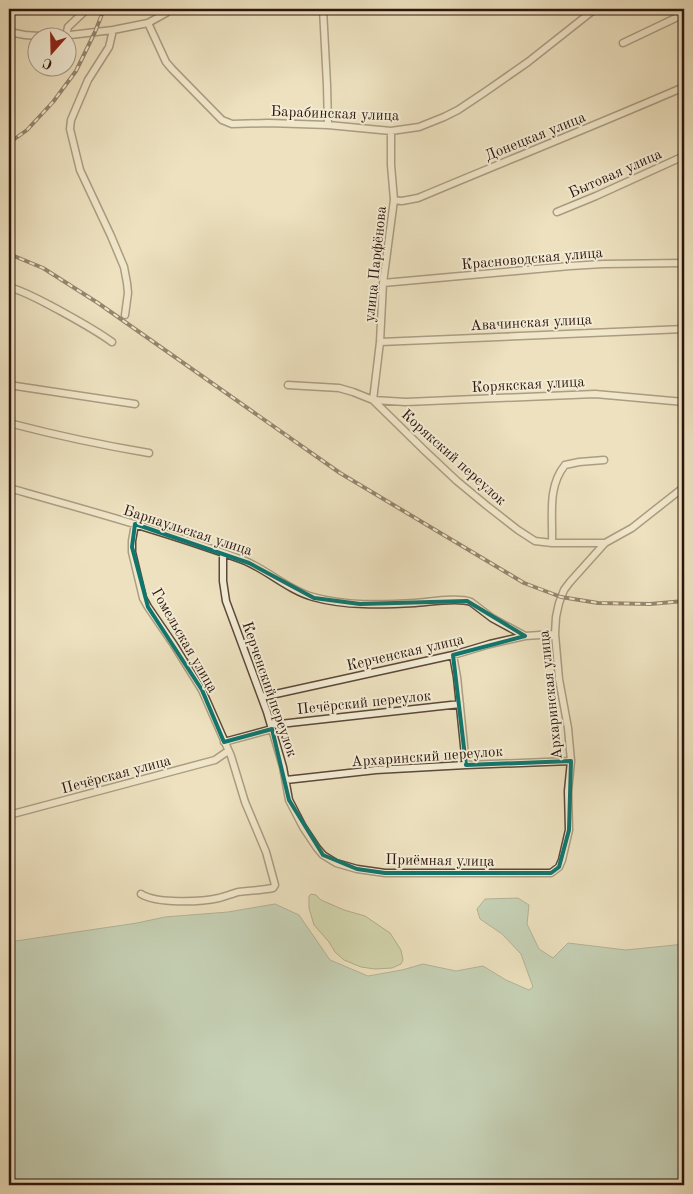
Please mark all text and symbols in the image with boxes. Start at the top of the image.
north arrow [28,28,78,78]
text: С [41,55,55,71]
street label: Барабинская улица [270,105,400,124]
street label: Донецкая улица [483,110,589,164]
street label: Бытовая улица [567,147,665,202]
street label: улица Парфёнова [363,205,390,323]
street label: Красноводская улица [461,246,604,273]
street label: Авачинская улица [470,313,593,334]
street label: Корякская улица [471,375,586,396]
street label: Корякский переулок [398,407,509,509]
street label: Барнаульская улица [121,503,255,560]
street label: Гомельская улица [148,586,220,696]
street label: Керченский переулок [238,620,299,760]
street label: Архаринская улица [537,629,566,760]
street label: Керченская улица [345,633,466,674]
street label: Печёрский переулок [296,689,432,718]
street label: Архаринский переулок [351,745,504,770]
street label: Печёрская улица [60,753,173,797]
street label: Приёмная улица [385,853,495,870]

